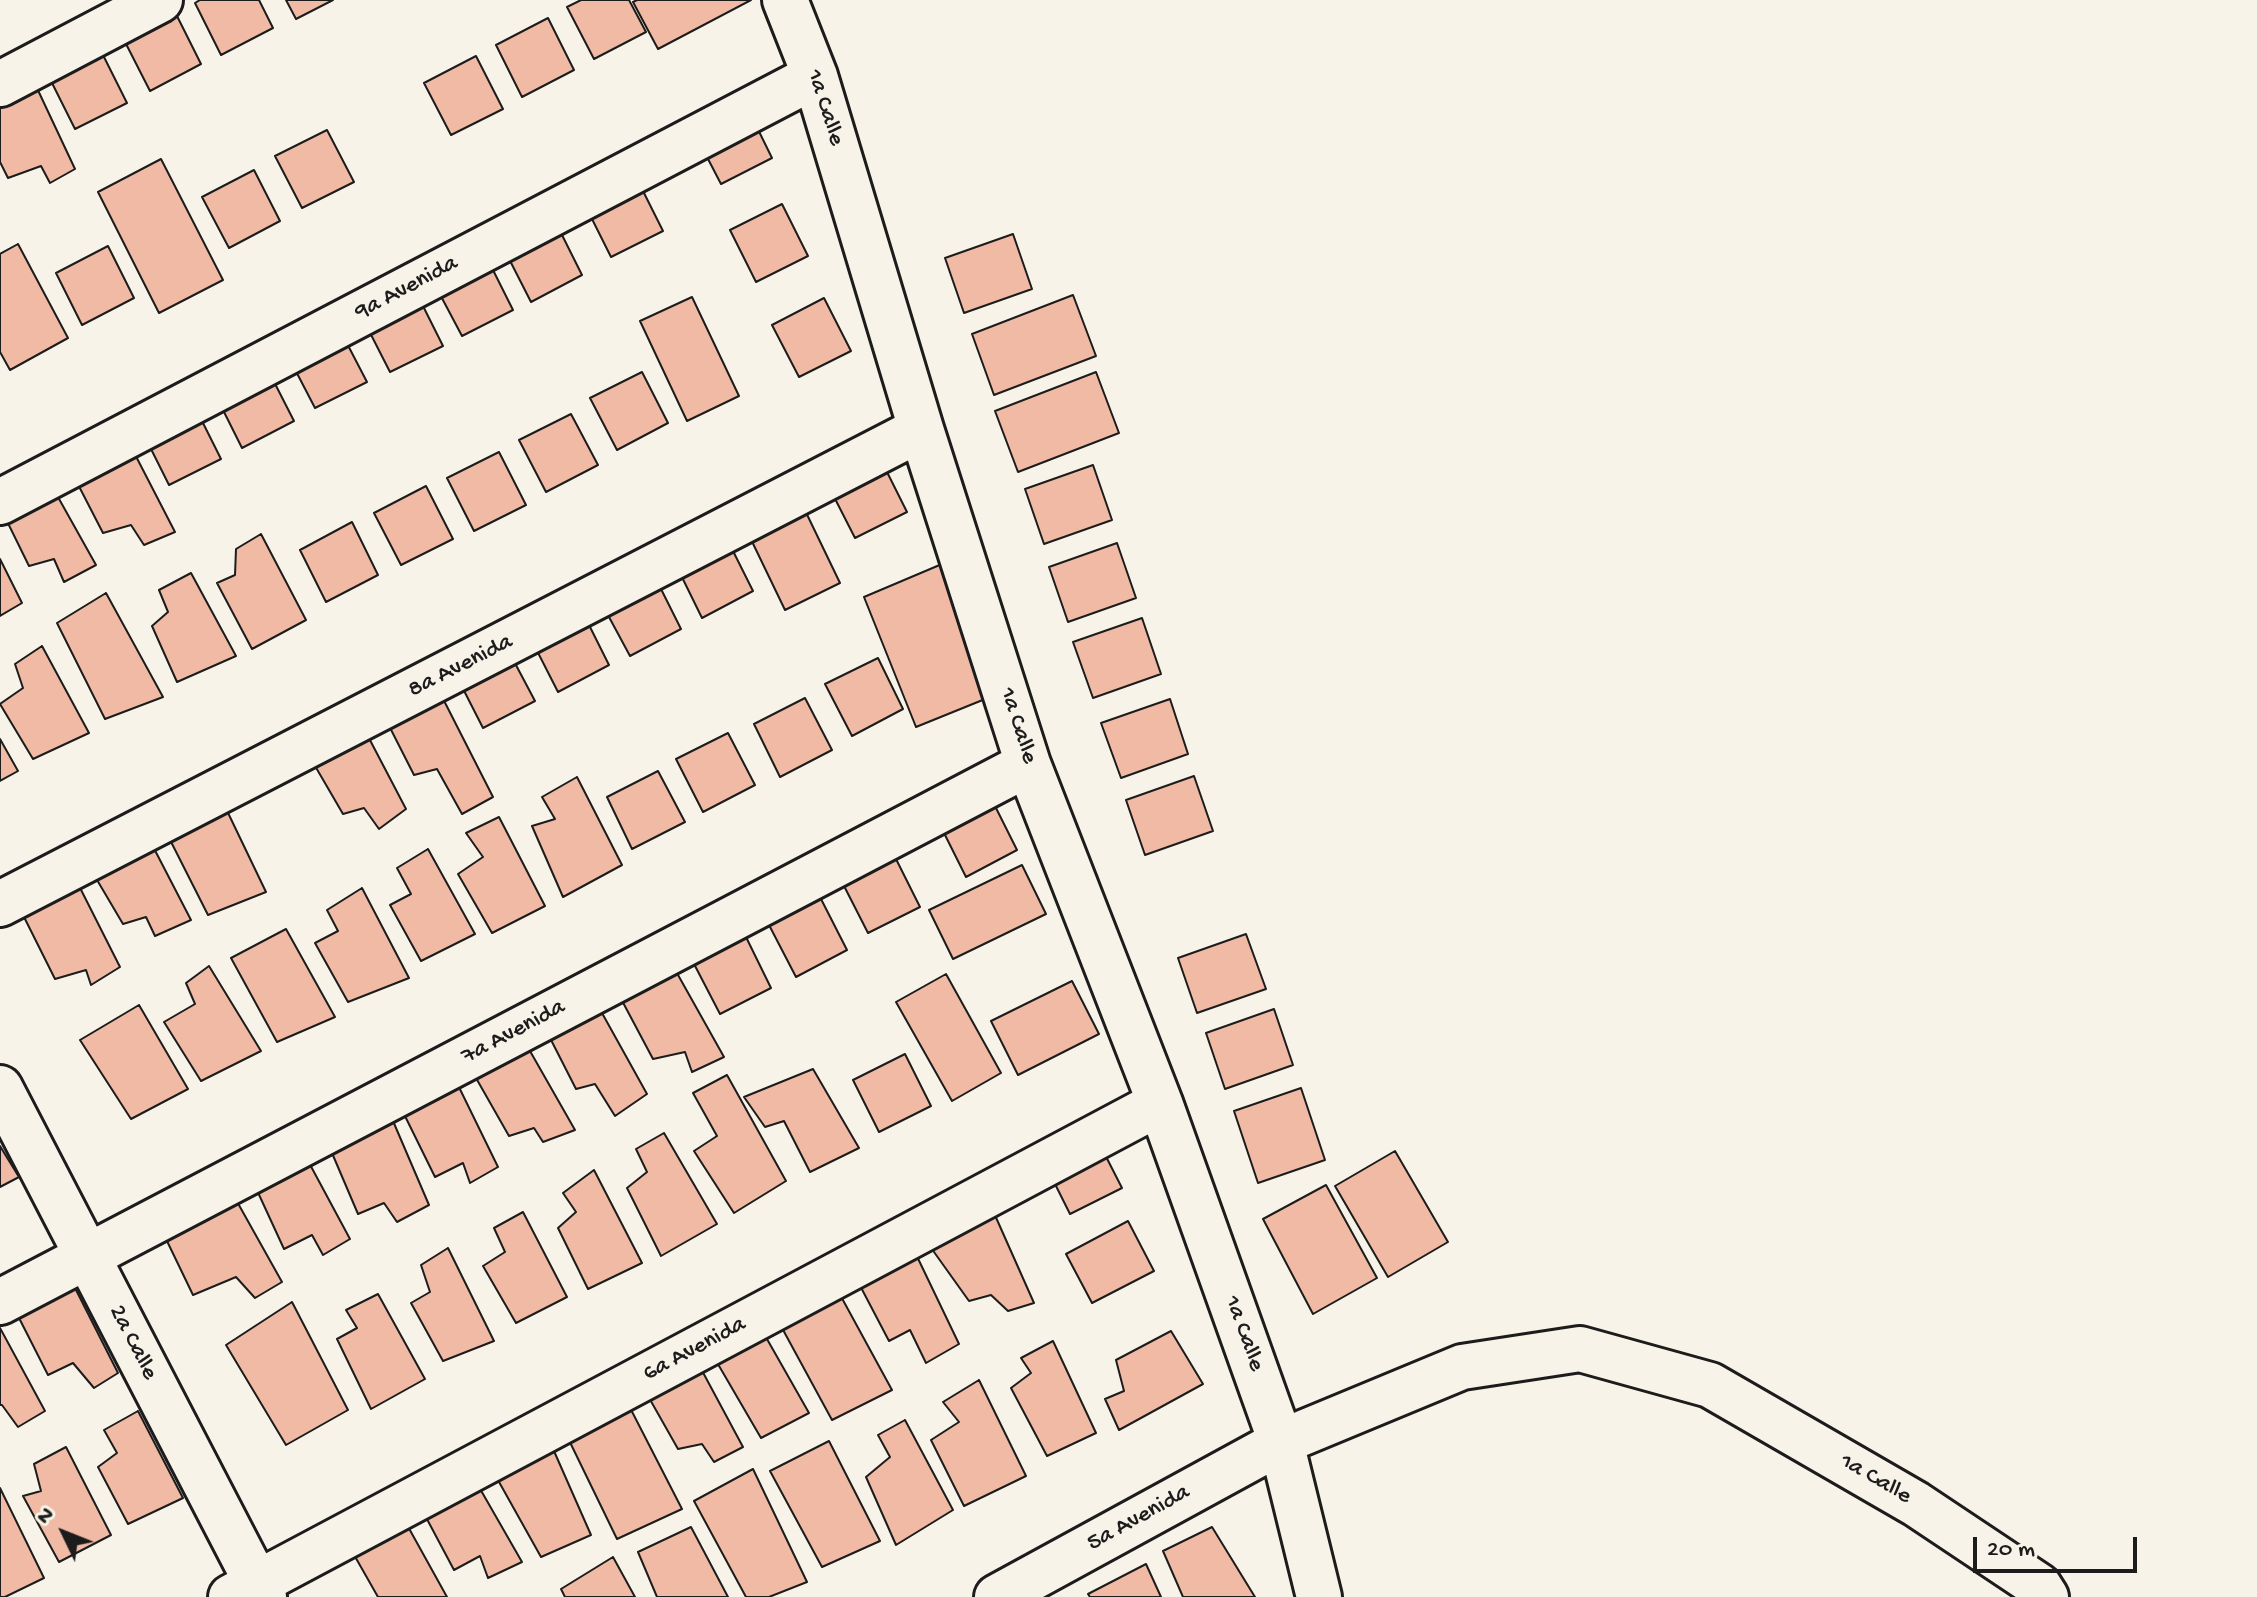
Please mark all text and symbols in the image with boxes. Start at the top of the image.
street label: 1a Calle [798,66,850,150]
street label: 9a Avenida [351,250,463,328]
street label: 8a Avenida [404,628,518,706]
street label: 1a Calle [991,684,1043,768]
street label: 7a Avenida [458,994,570,1072]
street label: 1a Calle [1216,1292,1270,1376]
street label: 2a Calle [101,1301,163,1385]
street label: 6a Avenida [639,1311,751,1389]
street label: 1a Calle [1834,1448,1916,1512]
street label: 5a Avenida [1083,1479,1195,1559]
north arrow [24,1493,104,1573]
text: N [32,1503,61,1531]
scale bar [1977,1521,2141,1571]
text: 20 m [1987,1536,2035,1565]

